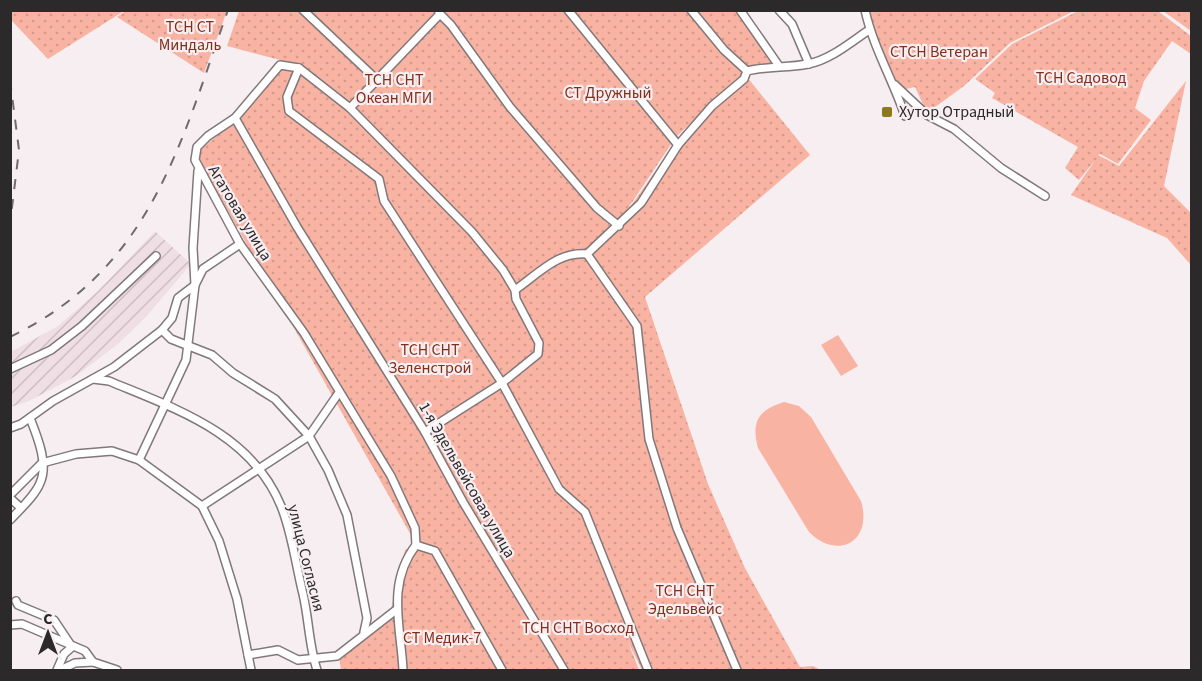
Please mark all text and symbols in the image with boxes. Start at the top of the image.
park label: ТСН СТ Миндаль [159,16,221,56]
park label: СТСН Ветеран [890,41,988,63]
park label: ТСН Садовод [1036,67,1127,89]
park label: ТСН СНТ Океан МГИ [356,69,432,109]
park label: СТ Дружный [564,82,652,104]
place label: Хутор Отрадный [899,101,1014,123]
marker: Хутор Отрадный [880,105,894,119]
street label: Агатовая улица [203,161,277,265]
park label: ТСН СНТ Зеленстрой [388,339,472,379]
street label: 1-я Эдельвейсовая улица [413,398,521,562]
street label: улица Согласия [282,502,330,614]
park label: ТСН СНТ Эдельвейс [648,580,722,620]
north arrow [18,603,78,663]
text: С [43,608,53,630]
park label: ТСН СНТ Восход [522,617,634,639]
park label: СТ Медик-7 [403,627,481,649]

